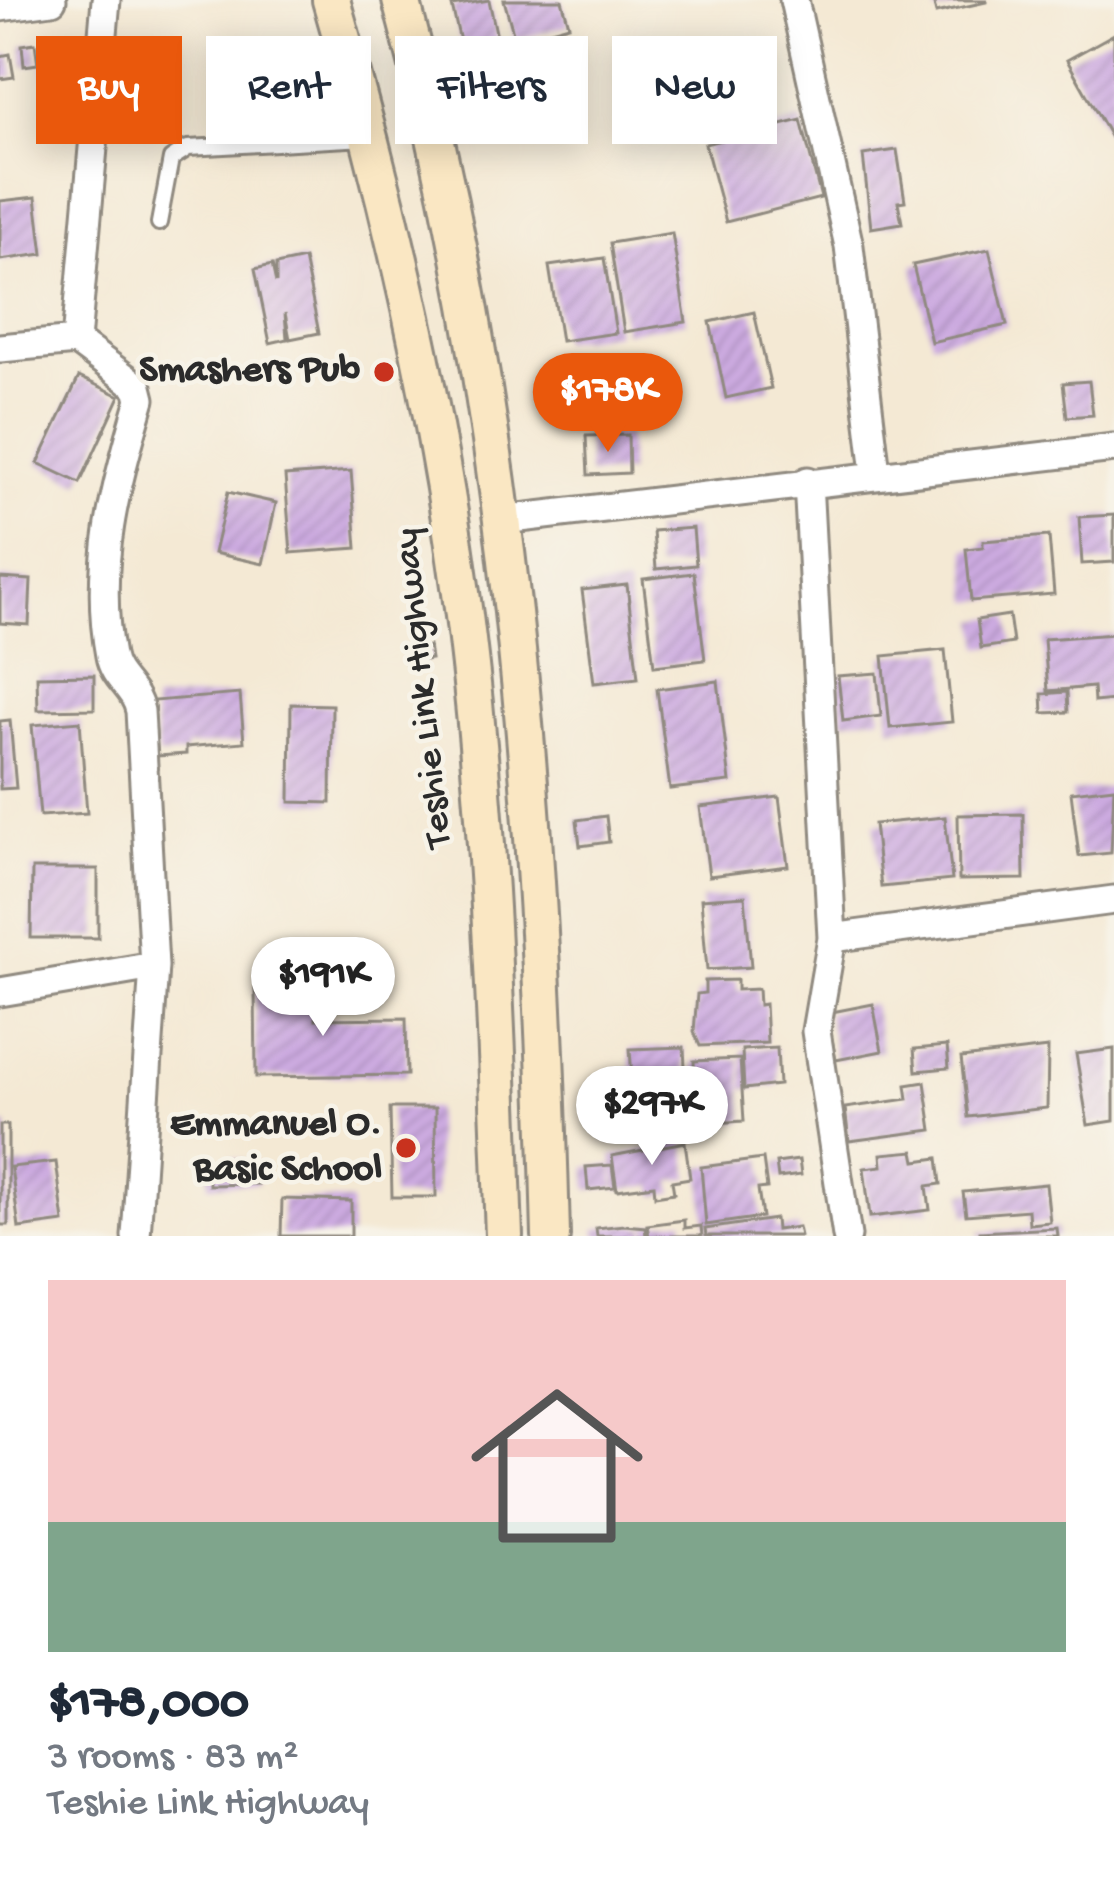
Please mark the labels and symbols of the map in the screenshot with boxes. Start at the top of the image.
place label: Smashers Pub [139,349,360,395]
pin: $178K [524,353,692,455]
marker: Smashers Pub [371,359,397,385]
street label: Teshie Link Highway [385,526,465,852]
pin: $191K [239,937,407,1039]
pin: $297K [568,1066,736,1168]
place label: Emmanuel O. Basic School [170,1103,382,1194]
marker: Emmanuel O. Basic School [393,1135,419,1161]

